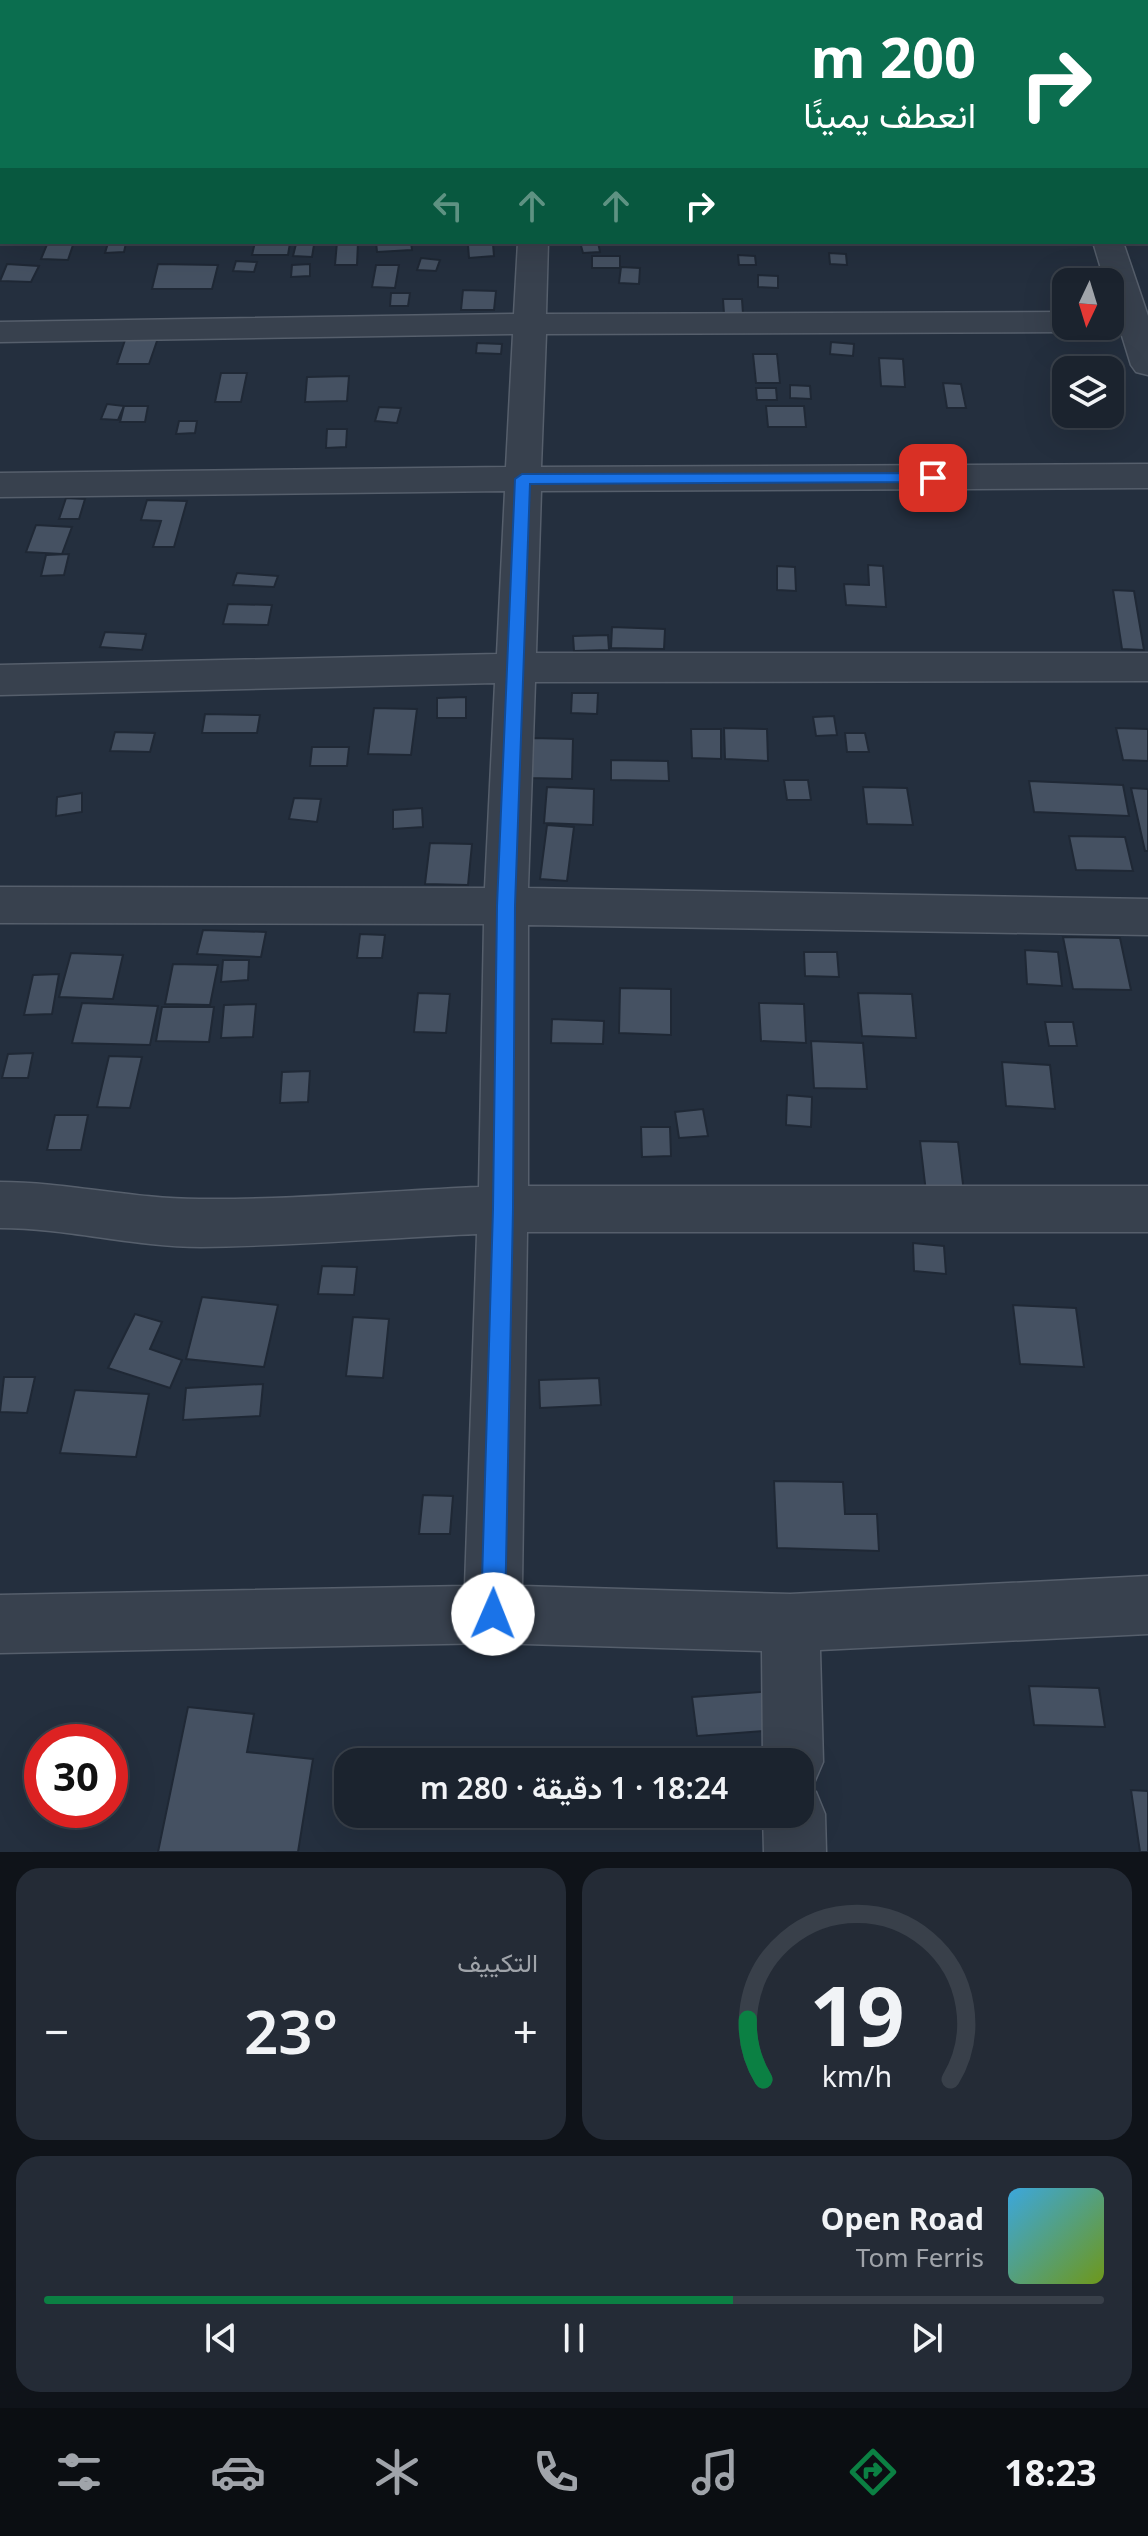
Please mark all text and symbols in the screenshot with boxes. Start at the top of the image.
text: 200 m [811,18,976,94]
icon: right [1004,32,1108,136]
text: انعطف يمينًا [803,90,976,139]
icon: left [426,184,470,228]
icon: ahead [510,184,554,228]
icon: ahead [594,184,638,228]
icon: right [678,184,722,228]
north arrow [1052,268,1124,340]
map controls [1052,268,1124,428]
button: layers [1052,356,1124,428]
pin [899,444,967,512]
icon: arrive [911,456,955,500]
position arrow [451,1572,535,1656]
speed limit sign: 30 [24,1724,128,1828]
text: 18:24 · 1 دقيقة · 280 m [420,1767,728,1808]
text: التكييف [457,1944,538,1980]
text: 19 [809,1957,905,2070]
text: 23° [244,1990,338,2072]
text: − [44,2001,69,2061]
text: + [513,2001,538,2061]
text: km/h [822,2056,892,2095]
text: Open Road [821,2198,984,2239]
text: Tom Ferris [856,2239,984,2275]
icon: previous [199,2316,243,2360]
icon: pause [552,2316,596,2360]
icon: next [905,2316,949,2360]
icon: filters [51,2444,107,2500]
icon: car [210,2444,266,2500]
icon: climate [369,2444,425,2500]
icon: phone [528,2444,584,2500]
icon: music [687,2444,743,2500]
icon: directions [845,2444,901,2500]
text: 18:23 [1004,2448,1097,2497]

